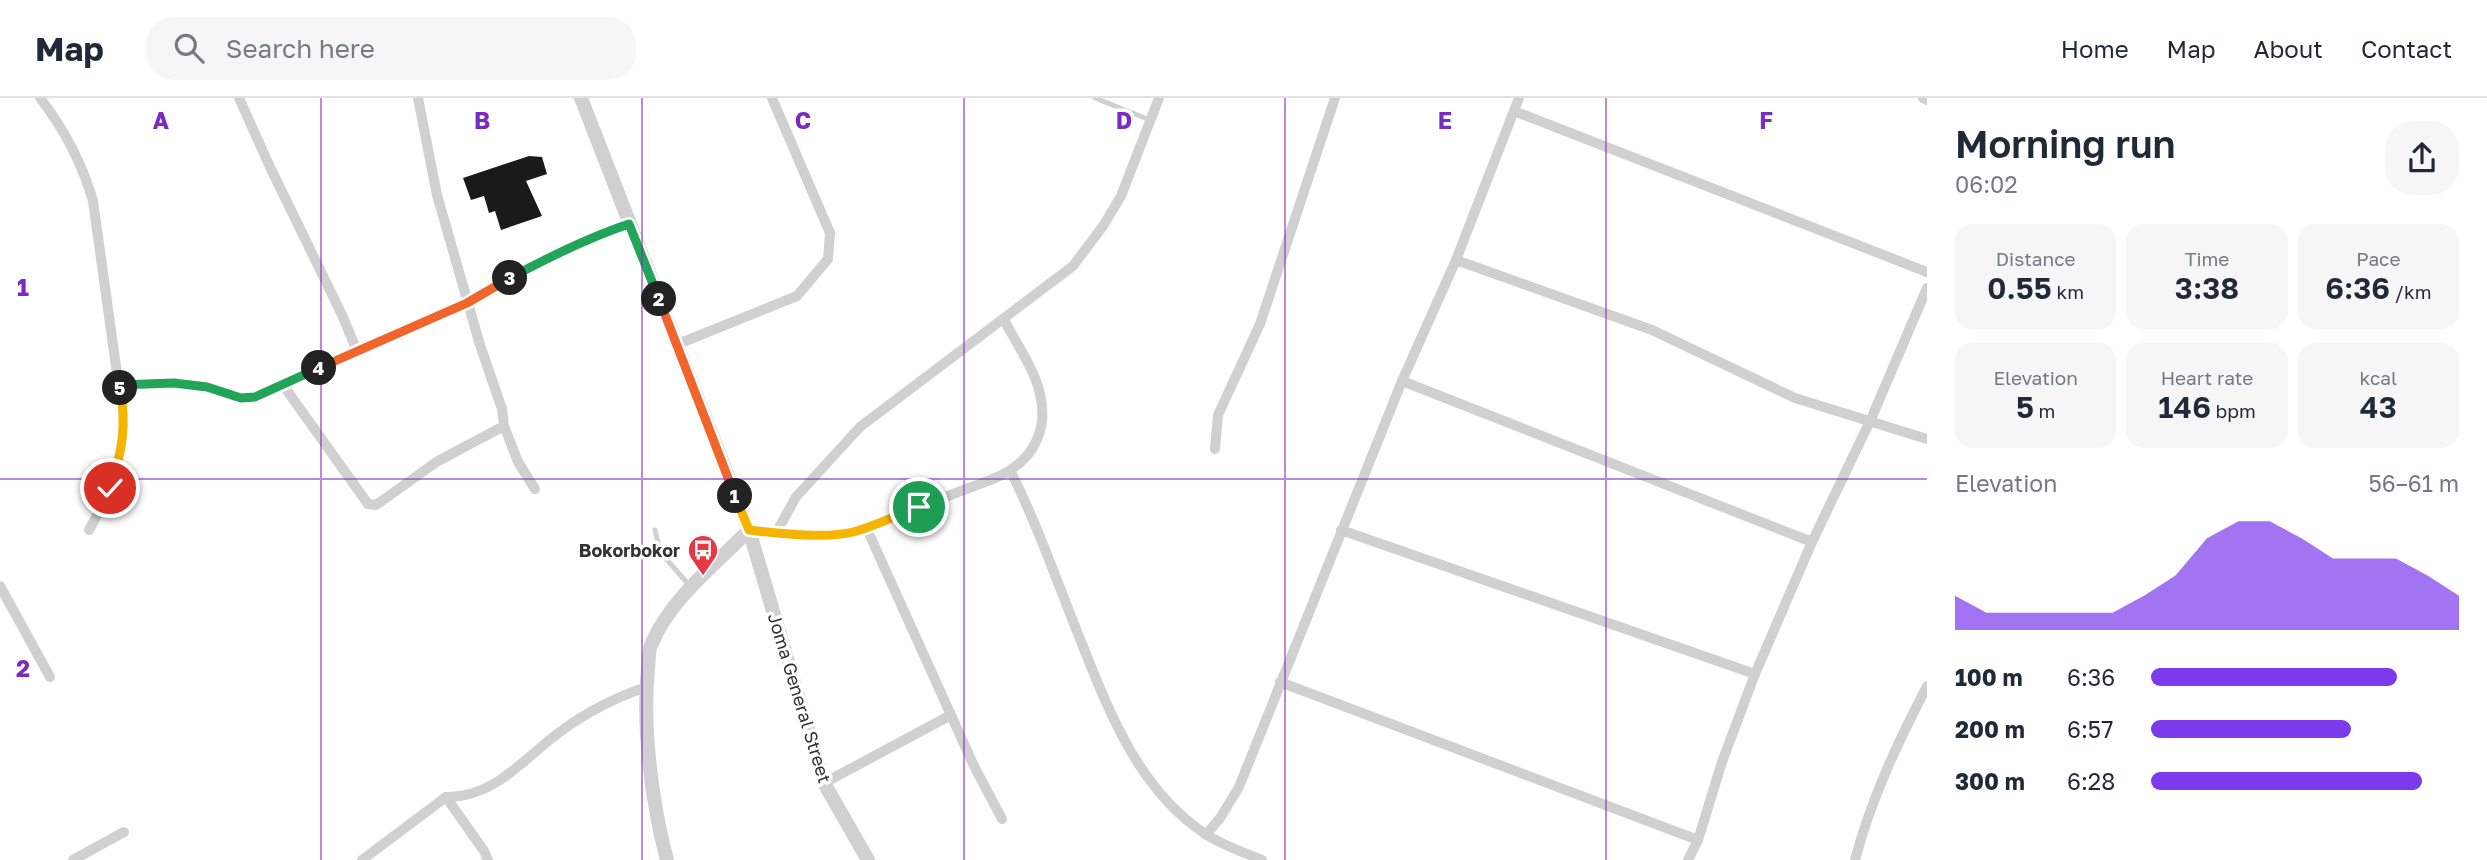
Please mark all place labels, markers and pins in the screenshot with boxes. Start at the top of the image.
pin: 3 [492,260,528,296]
pin: 2 [642,282,676,316]
pin: 4 [302,350,336,386]
pin: 5 [102,370,138,406]
pin [80,458,140,518]
pin [889,477,949,537]
pin: 1 [718,478,752,514]
bus stop icon: Bokorbokor [686,533,720,577]
place label: Bokorbokor [579,539,680,561]

